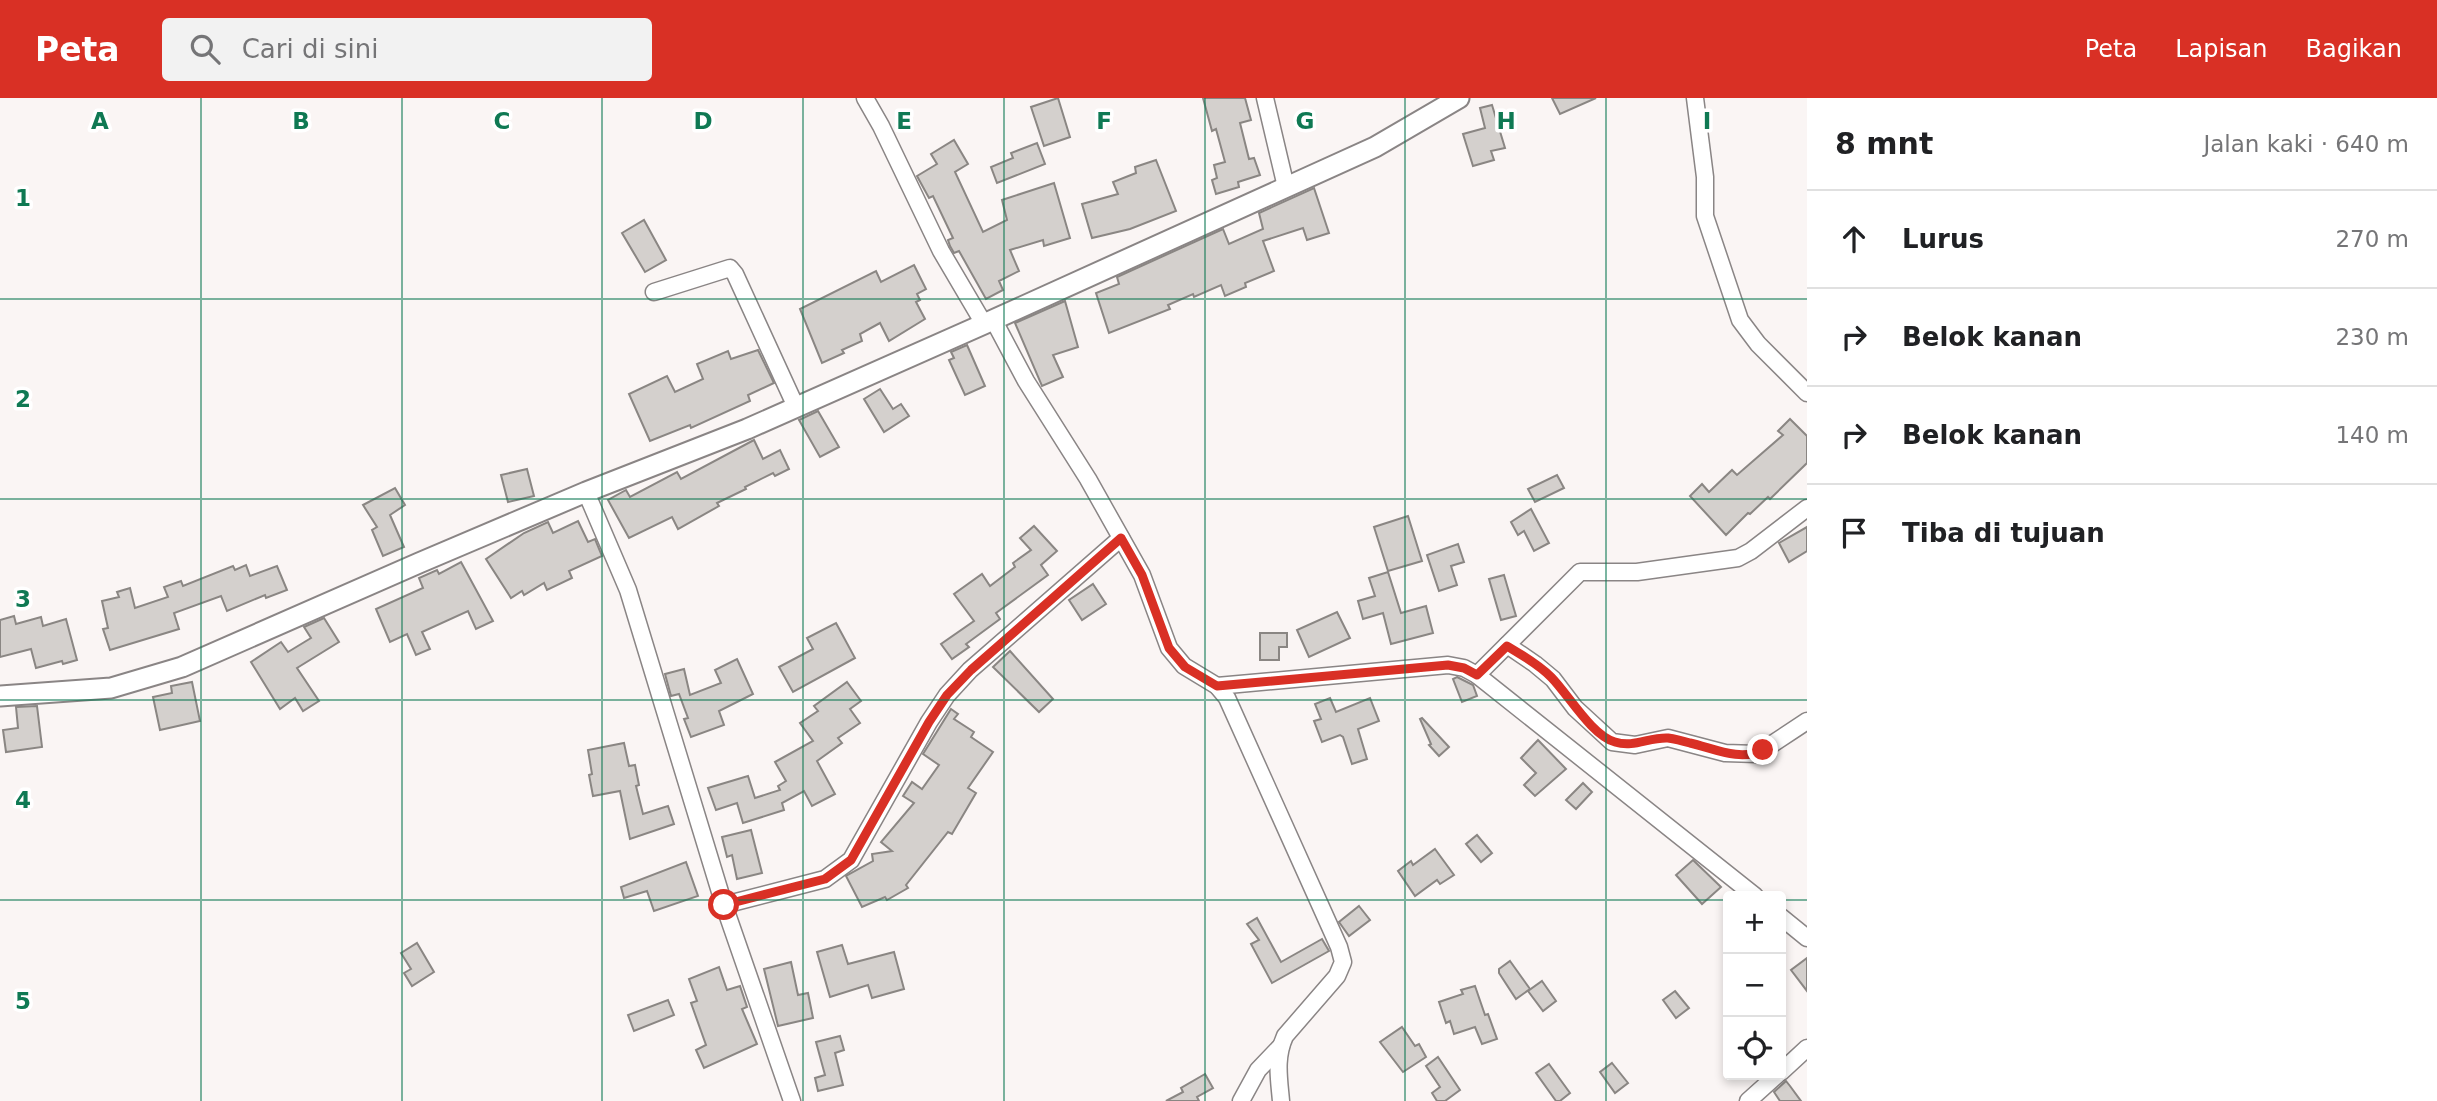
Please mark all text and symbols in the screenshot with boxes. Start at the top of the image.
search box [162,18,652,81]
text: Peta [35,30,120,69]
icon: search [186,30,224,68]
text: Cari di sini [242,34,378,64]
text: Peta [2085,35,2137,63]
text: Lapisan [2175,35,2268,63]
text: Bagikan [2306,35,2402,63]
text: A [91,108,109,134]
text: B [292,108,310,134]
text: C [494,108,510,134]
text: D [693,108,713,134]
text: E [896,108,912,134]
text: F [1096,108,1112,134]
text: G [1296,108,1314,134]
text: H [1496,108,1516,134]
text: I [1703,108,1711,134]
text: 8 mnt [1835,126,1933,161]
text: Jalan kaki · 640 m [2203,131,2409,157]
text: 1 [15,185,31,211]
icon: ahead [1835,220,1873,258]
text: Lurus [1902,224,1984,254]
text: 270 m [2335,226,2409,252]
icon: right [1835,318,1873,356]
text: Belok kanan [1902,322,2082,352]
text: 230 m [2335,324,2409,350]
text: 2 [15,386,31,412]
icon: right [1835,416,1873,454]
text: Belok kanan [1902,420,2082,450]
text: 140 m [2335,422,2409,448]
icon: arrive [1835,514,1873,552]
text: Tiba di tujuan [1902,518,2105,548]
text: 3 [15,586,31,612]
route end [1747,734,1778,765]
text: 4 [15,787,31,813]
route start [708,889,739,920]
map controls [1723,891,1786,1080]
button: + [1723,891,1786,954]
button: − [1723,954,1786,1017]
text: 5 [15,988,31,1014]
button: locate [1723,1017,1786,1080]

